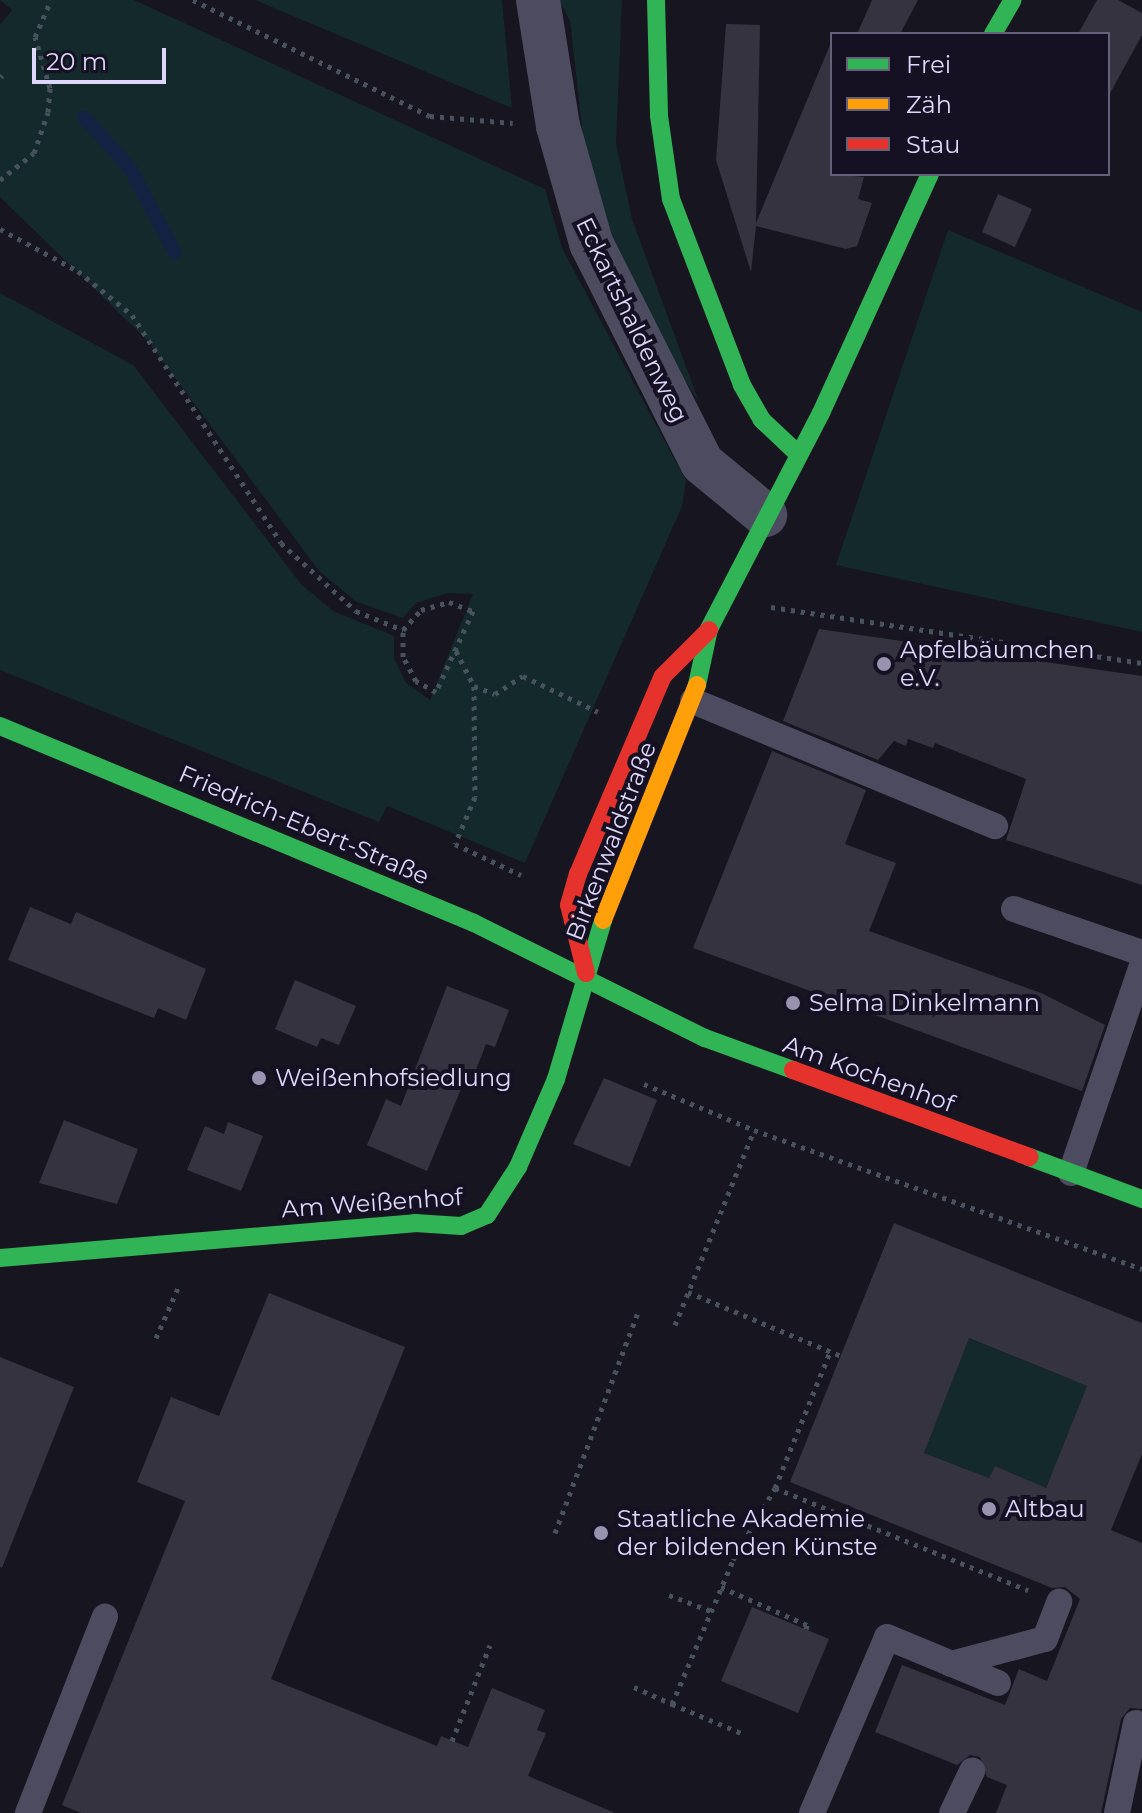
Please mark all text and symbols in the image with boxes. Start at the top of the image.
scale bar [36,32,170,82]
legend [830,32,1110,176]
text: 20 m [46,47,107,76]
text: Frei [906,50,951,79]
text: Zäh [906,90,952,119]
text: Stau [906,130,960,159]
street label: Eckartshaldenweg [570,213,694,427]
place label: Apfelbäumchen e.V. [900,636,1095,692]
marker: Apfelbäumchen e.V. [875,655,893,673]
street label: Birkenwaldstraße [560,738,662,944]
street label: Friedrich-Ebert-Straße [175,759,433,891]
place label: Selma Dinkelmann [809,989,1040,1017]
marker: Selma Dinkelmann [784,994,802,1012]
street label: Am Kochenhof [779,1030,959,1118]
place label: Weißenhofsiedlung [275,1064,512,1092]
marker: Weißenhofsiedlung [250,1069,268,1087]
street label: Am Weißenhof [281,1182,463,1224]
place label: Altbau [1005,1495,1085,1523]
marker: Altbau [980,1500,998,1518]
place label: Staatliche Akademie der bildenden Künste [617,1505,878,1561]
marker: Staatliche Akademie der bildenden Künste [592,1524,610,1542]

